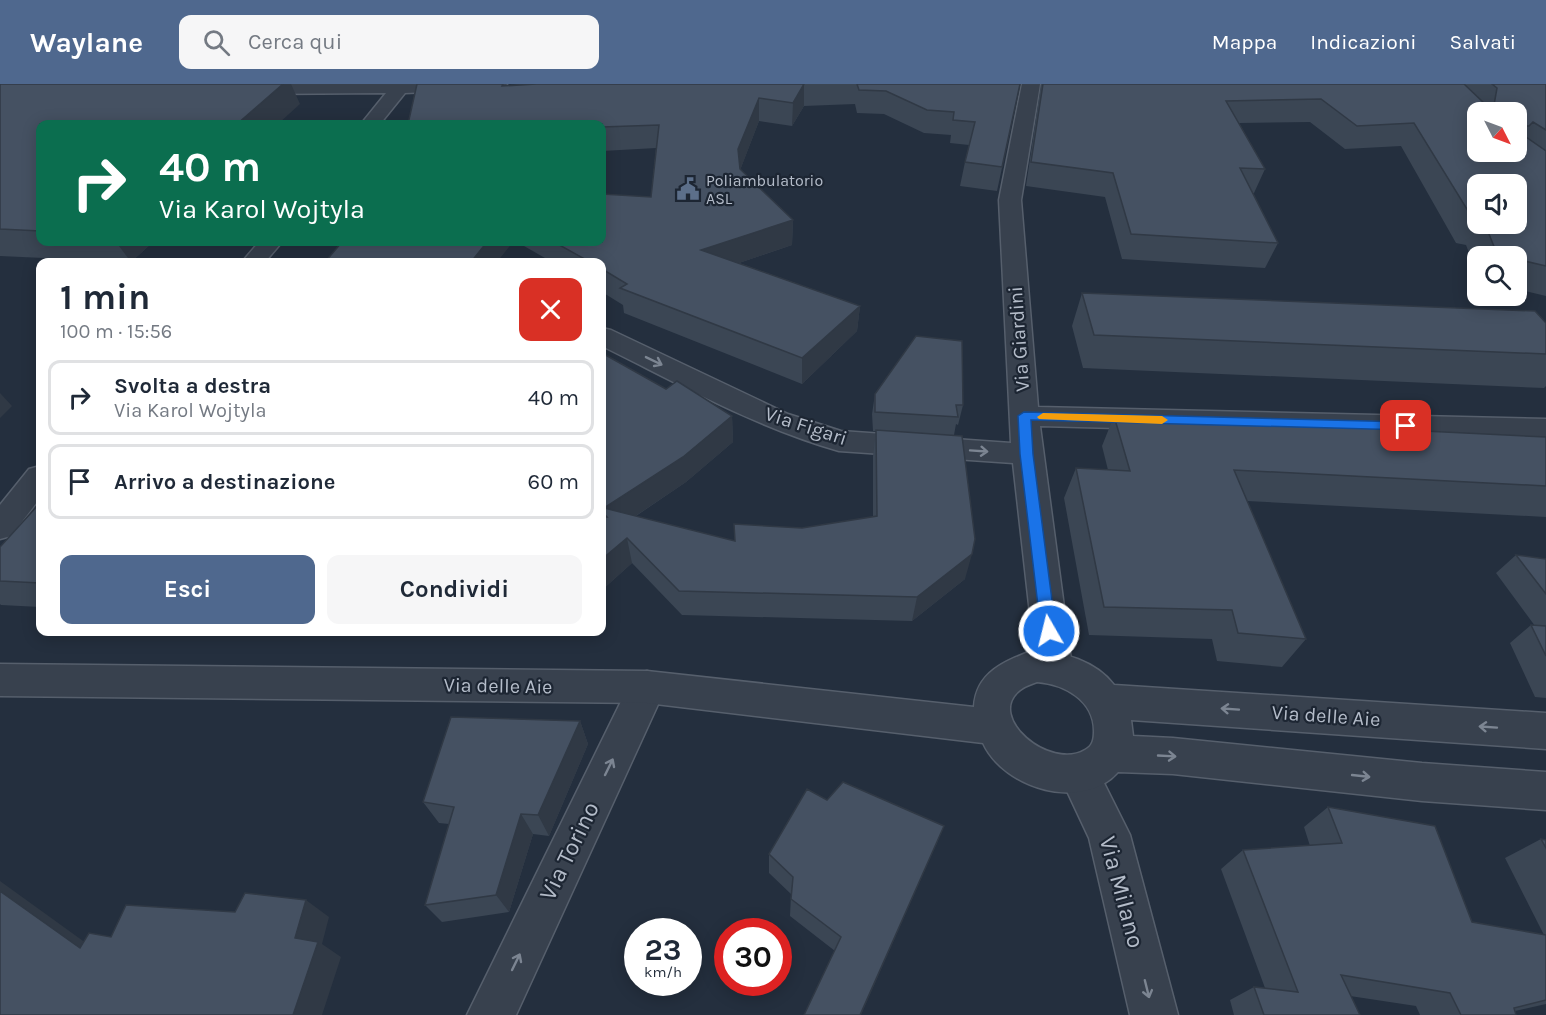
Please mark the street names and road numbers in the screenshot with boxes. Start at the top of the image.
street label: Via Giardini [1004,285,1034,393]
street label: Via Figari [762,402,850,450]
street label: Via delle Aie [443,674,553,698]
street label: Via delle Aie [1271,701,1381,731]
street label: Via Torino [533,797,605,905]
street label: Via Milano [1094,833,1150,951]

